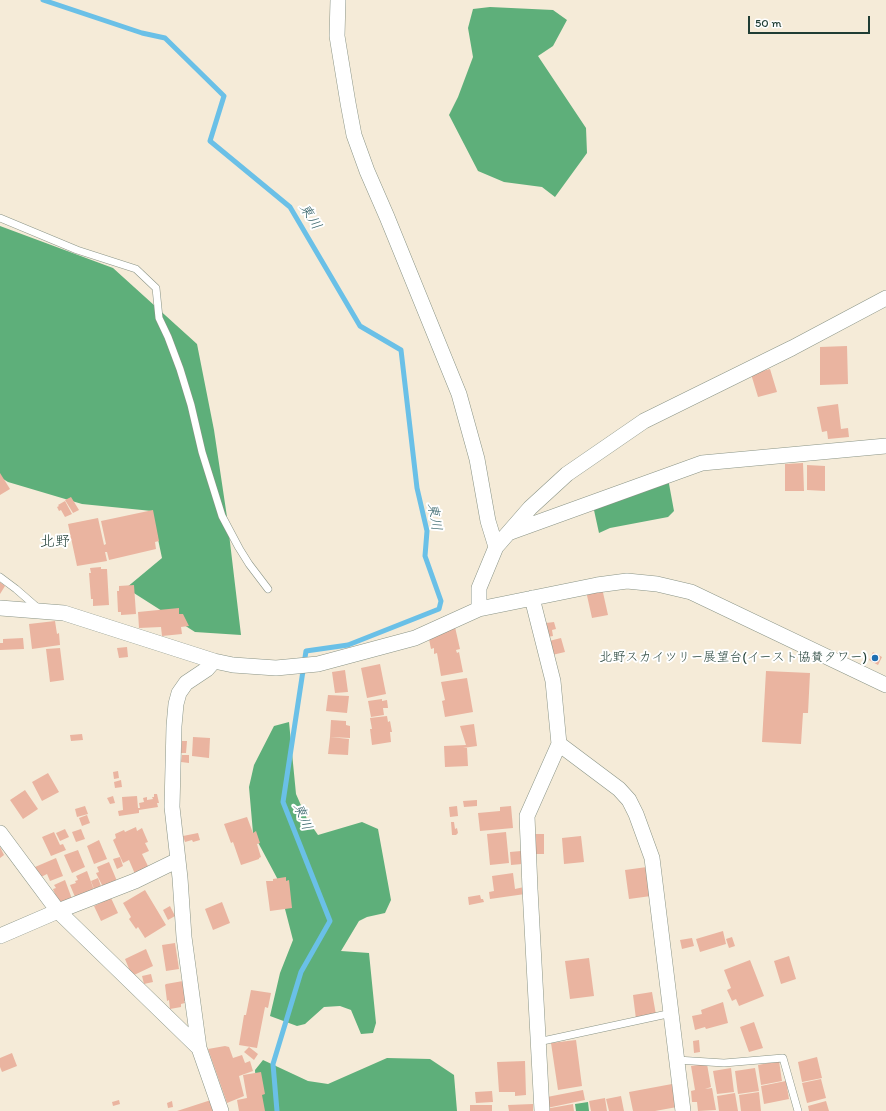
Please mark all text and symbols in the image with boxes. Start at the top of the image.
scale bar [750,8,872,34]
text: 50 m [755,16,781,30]
water label: 東川 [295,201,325,233]
water label: 東川 [424,502,444,532]
district label: 北野 [40,533,70,551]
place label: 北野スカイツリー展望台(イースト協賛タワー) [600,650,867,666]
marker: 北野スカイツリー展望台(イースト協賛タワー) [870,653,880,663]
water label: 東川 [289,801,315,833]

